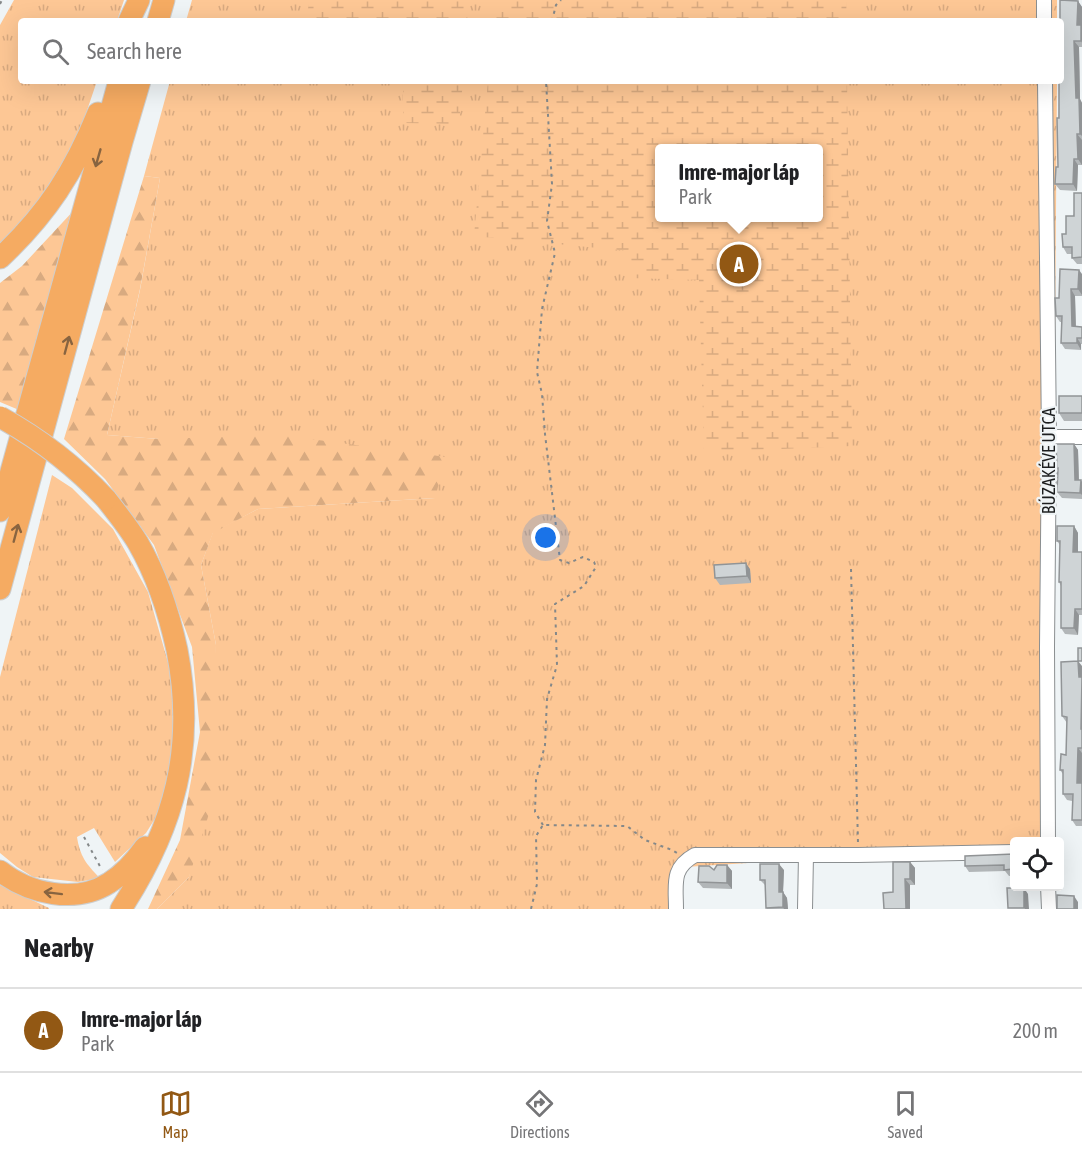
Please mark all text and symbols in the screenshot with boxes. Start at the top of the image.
search box [18,18,1064,84]
icon: search [39,35,72,68]
text: Search here [87,38,182,64]
popup [655,144,823,222]
one-way arrow [92,148,103,167]
text: Imre-major láp [679,159,799,185]
text: Park [679,185,712,208]
pin: A [720,242,758,286]
one-way arrow [62,335,74,354]
street label: BÚZAKÉVE UTCA [1038,408,1059,514]
one-way arrow [10,523,22,542]
your location [531,523,560,552]
map controls [1010,837,1064,891]
button: locate [1010,837,1064,891]
one-way arrow [44,887,63,898]
text: Nearby [24,933,94,963]
text: Imre-major láp [81,1006,202,1032]
text: A [39,1019,48,1042]
text: 200 m [1013,1019,1058,1042]
text: Park [81,1032,114,1055]
tab: Map [159,1087,192,1141]
tab: Directions [510,1087,570,1141]
tab: Saved [888,1087,923,1141]

